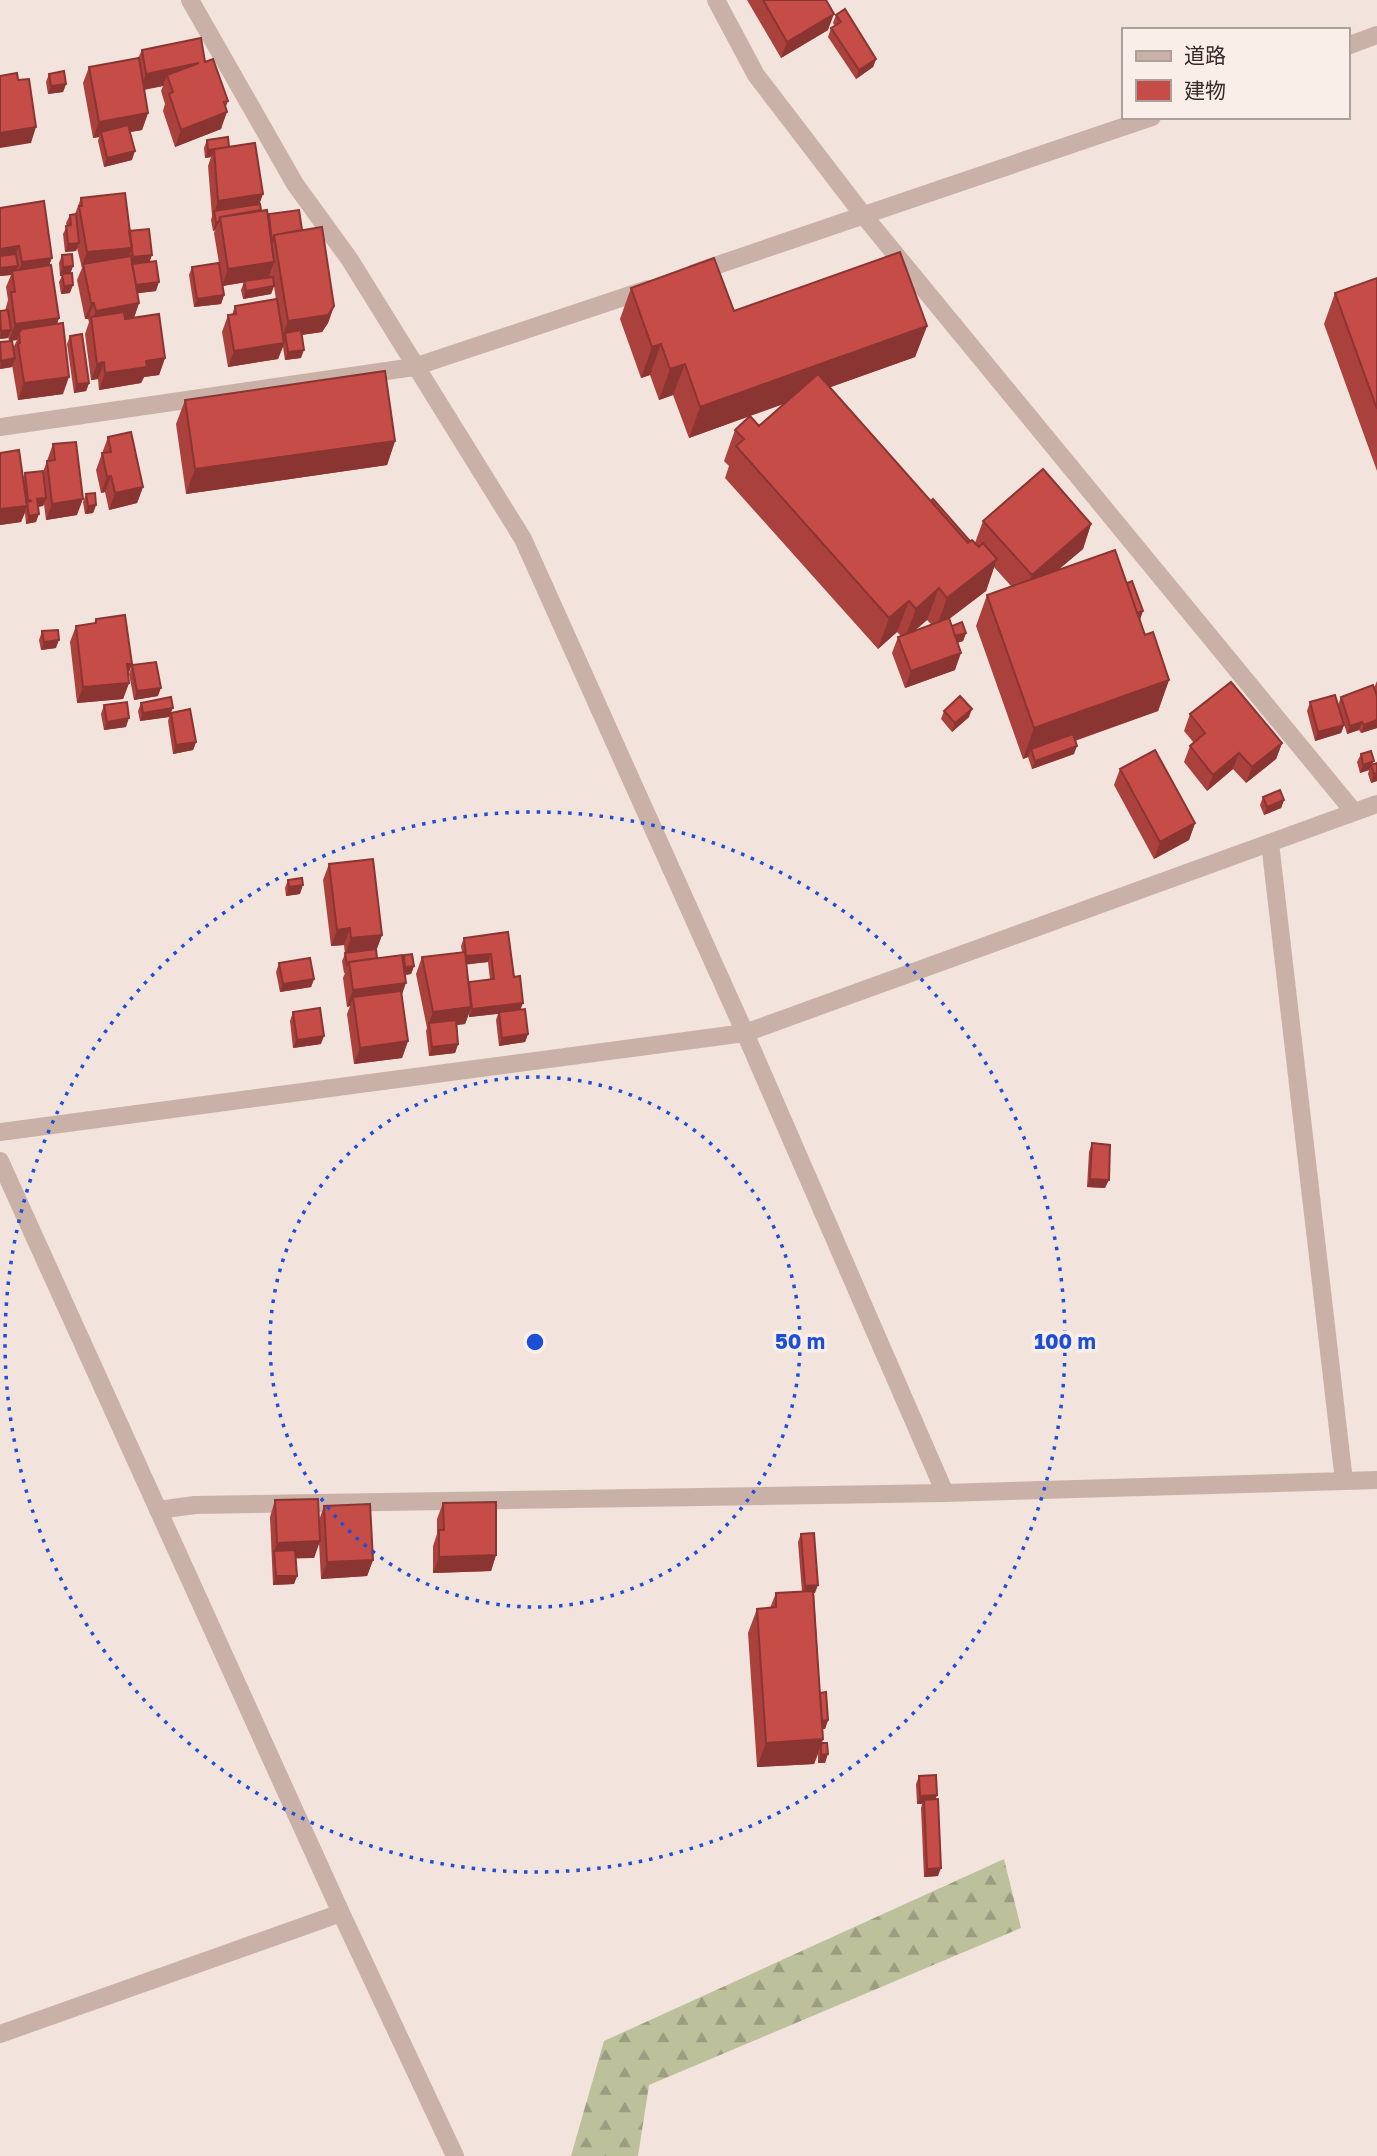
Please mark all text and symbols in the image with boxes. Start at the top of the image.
legend [1122,28,1349,119]
text: 道路 [1184,42,1226,68]
text: 建物 [1184,77,1226,103]
text: 50 m [775,1328,825,1354]
text: 100 m [1034,1328,1096,1354]
centre of rings [523,1330,547,1354]

